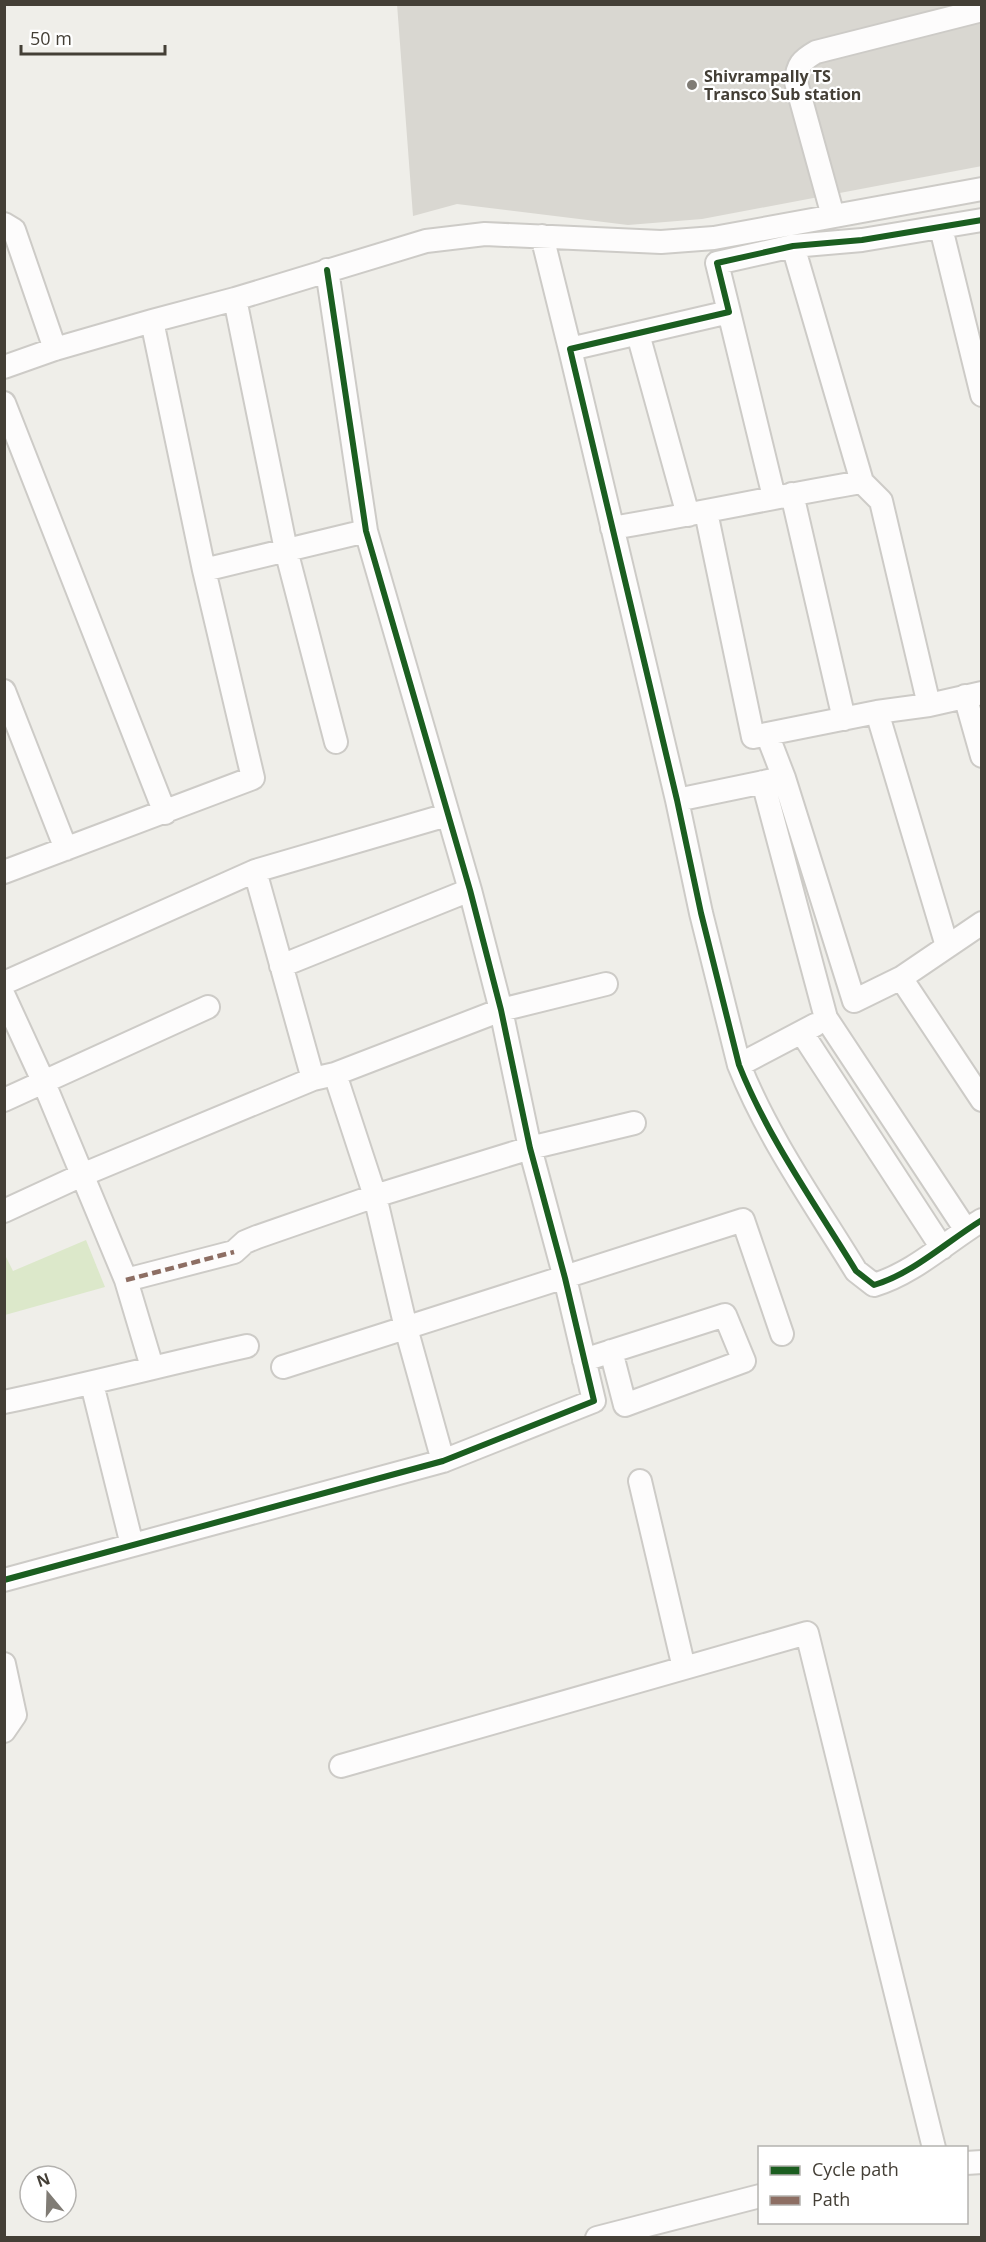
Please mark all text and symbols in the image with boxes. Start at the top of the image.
scale bar [21,18,165,56]
text: 50 m [30,26,72,50]
place label: Shivrampally TS Transco Sub station [704,65,861,105]
marker: Shivrampally TS Transco Sub station [685,78,699,92]
legend [758,2146,968,2224]
text: Cycle path [812,2157,899,2181]
north arrow [18,2164,78,2224]
text: N [33,2167,53,2192]
text: Path [812,2187,850,2211]

